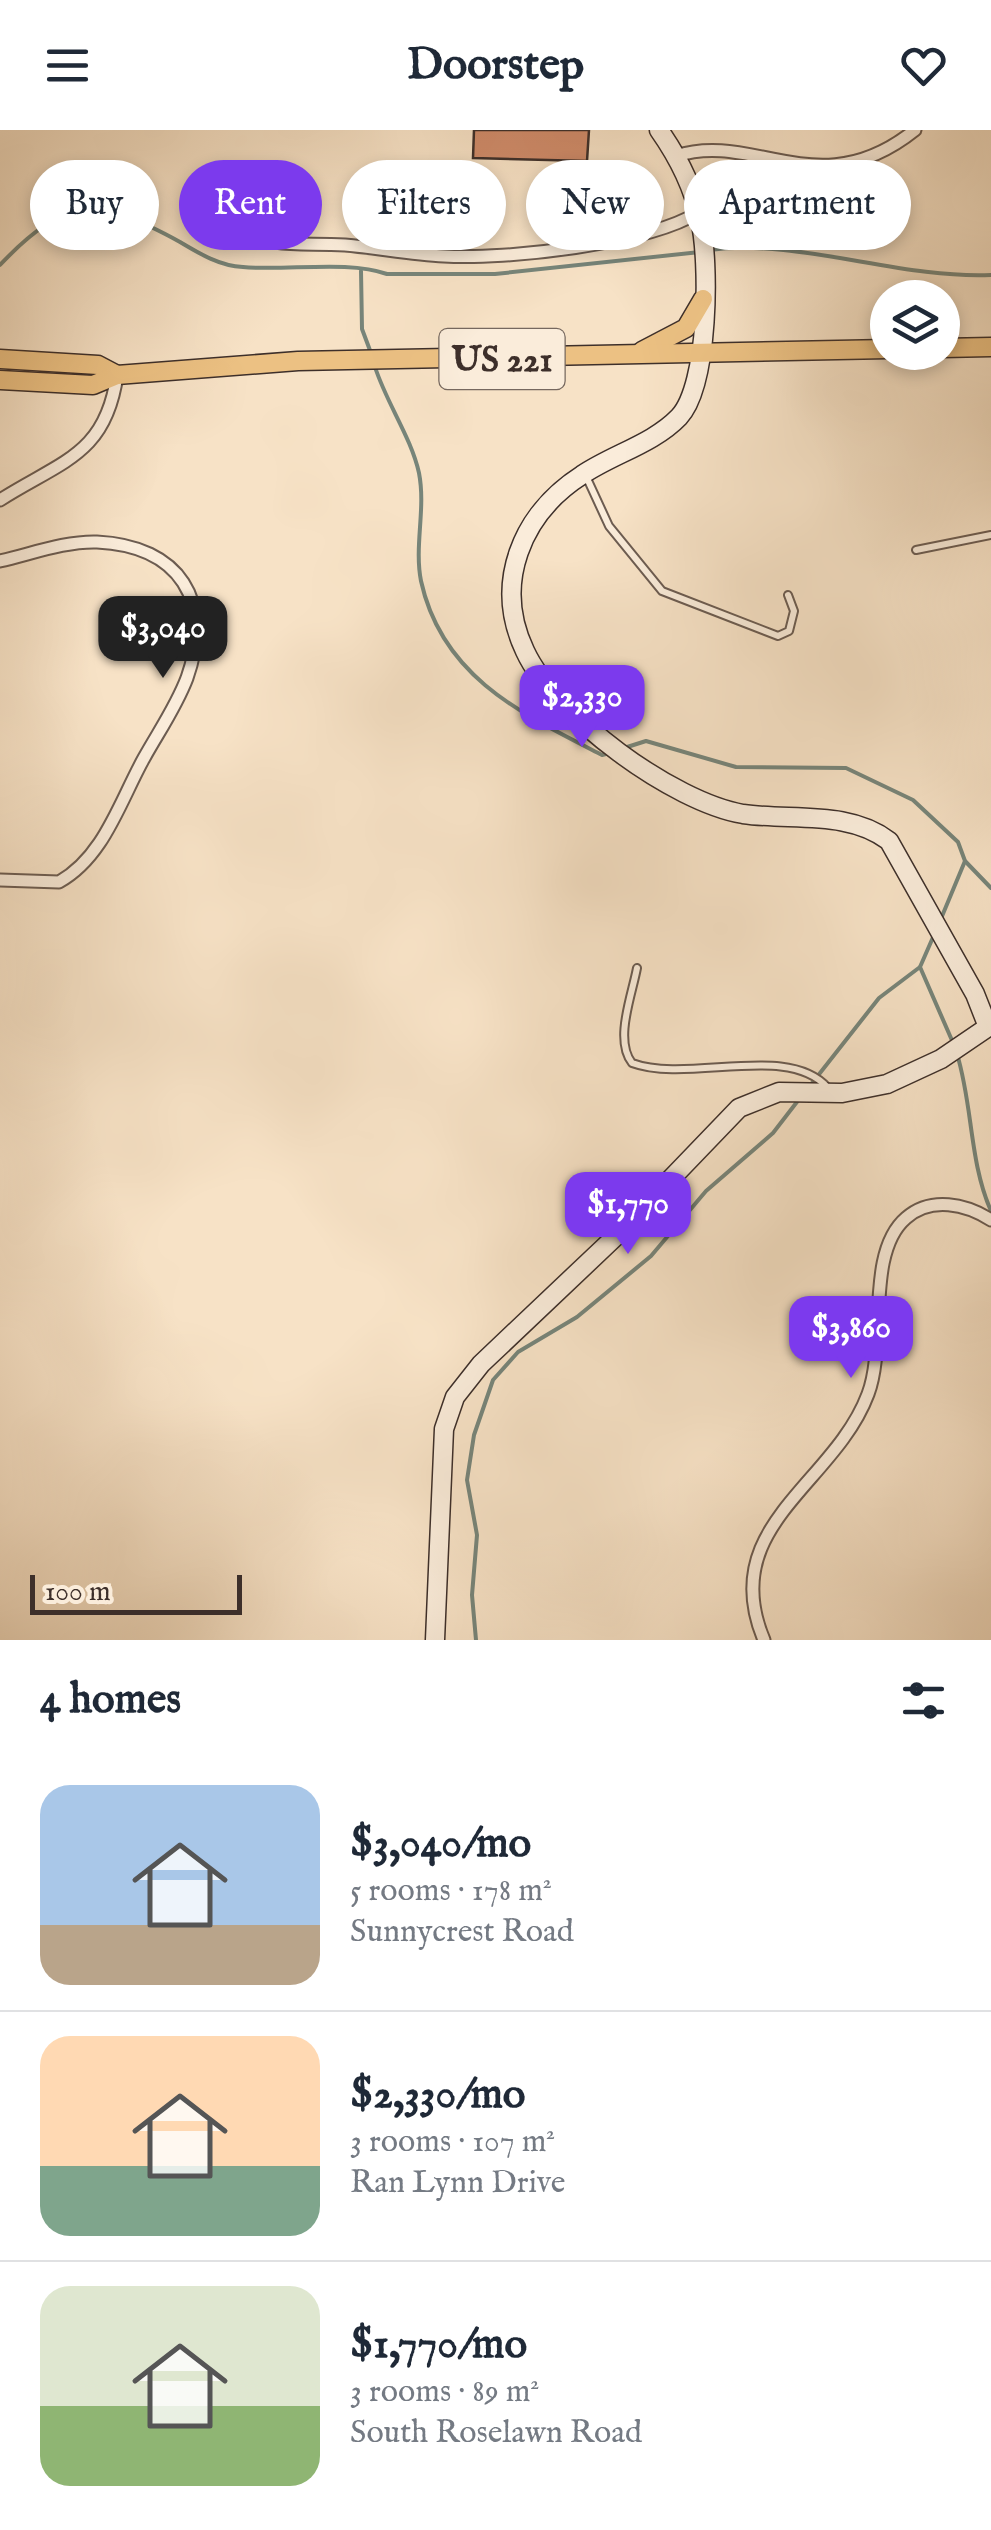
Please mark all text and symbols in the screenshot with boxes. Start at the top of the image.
text: Doorstep [407,37,584,94]
icon: menu [40,38,95,93]
icon: heart [896,38,951,93]
chip: Buy [30,160,159,250]
chip: Rent [179,160,322,250]
chip: Filters [342,160,506,250]
chip: New [526,160,664,250]
chip: Apartment [684,160,911,250]
map controls [870,280,960,370]
button: layers [870,280,960,370]
road number: US 221 [440,329,564,389]
pin: $3,040 [82,596,244,681]
text: $3,040 [120,608,206,649]
pin: $2,330 [501,665,663,750]
text: $2,330 [542,677,622,718]
pin: $1,770 [547,1172,709,1257]
text: $1,770 [587,1184,669,1225]
pin: $3,860 [770,1296,932,1381]
text: $3,860 [811,1308,891,1349]
scale bar [30,1570,242,1614]
text: 100 m [45,1575,111,1610]
icon: filters [896,1673,951,1728]
text: 4 homes [40,1674,181,1727]
text: $3,040/mo [350,1818,531,1871]
icon: home [120,1825,240,1945]
text: 5 rooms · 178 m² [350,1871,552,1912]
text: Sunnycrest Road [350,1912,574,1953]
text: $2,330/mo [350,2069,525,2122]
icon: home [120,2076,240,2196]
text: 3 rooms · 107 m² [350,2122,555,2163]
text: Ran Lynn Drive [350,2163,566,2204]
text: $1,770/mo [350,2319,527,2372]
icon: home [120,2326,240,2446]
text: 3 rooms · 89 m² [350,2372,539,2413]
text: South Roselawn Road [350,2413,642,2454]

